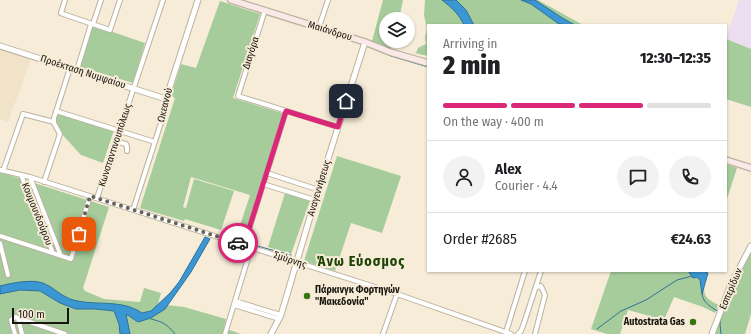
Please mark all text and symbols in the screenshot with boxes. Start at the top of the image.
map controls [379,12,415,48]
button: layers [379,12,415,48]
street label: Μαιάνδρου [306,18,354,43]
street label: Διαγόρα [239,35,262,71]
text: Arriving in [443,36,497,51]
text: 12:30–12:35 [640,49,711,67]
text: 2 min [443,50,501,81]
street label: Προέκταση Νυμφαίου [39,52,128,91]
pin [329,84,363,118]
street label: Ωκεανού [154,86,175,123]
icon: home [335,90,357,112]
street label: Κωνσταντινουπόλεως [95,101,134,188]
text: On the way · 400 m [443,114,544,129]
button: person [443,156,485,198]
button: chat [617,156,659,198]
button: phone [669,156,711,198]
street label: Αναγεννήσεως [305,158,333,218]
text: Alex [495,160,522,178]
text: Courier · 4.4 [495,178,558,193]
street label: Κουμουνδούρου [19,180,56,247]
pin [62,217,96,251]
icon: bag [68,223,90,245]
courier [218,223,258,263]
text: Order #2685 [443,230,517,248]
text: €24.63 [671,230,711,248]
icon: car [227,232,249,254]
street label: Σμύρνης [272,248,309,271]
district label: Άνω Εύοσμος [317,253,405,270]
street label: Εσπερίδων [716,266,745,311]
place label: Πάρκινγκ Φορτηγών "Μακεδονία" [315,283,400,308]
marker: Πάρκινγκ Φορτηγών "Μακεδονία" [302,291,312,301]
scale bar [12,306,69,325]
text: 100 m [18,308,45,321]
place label: Autostrata Gas [623,316,686,328]
marker: Autostrata Gas [688,317,698,327]

